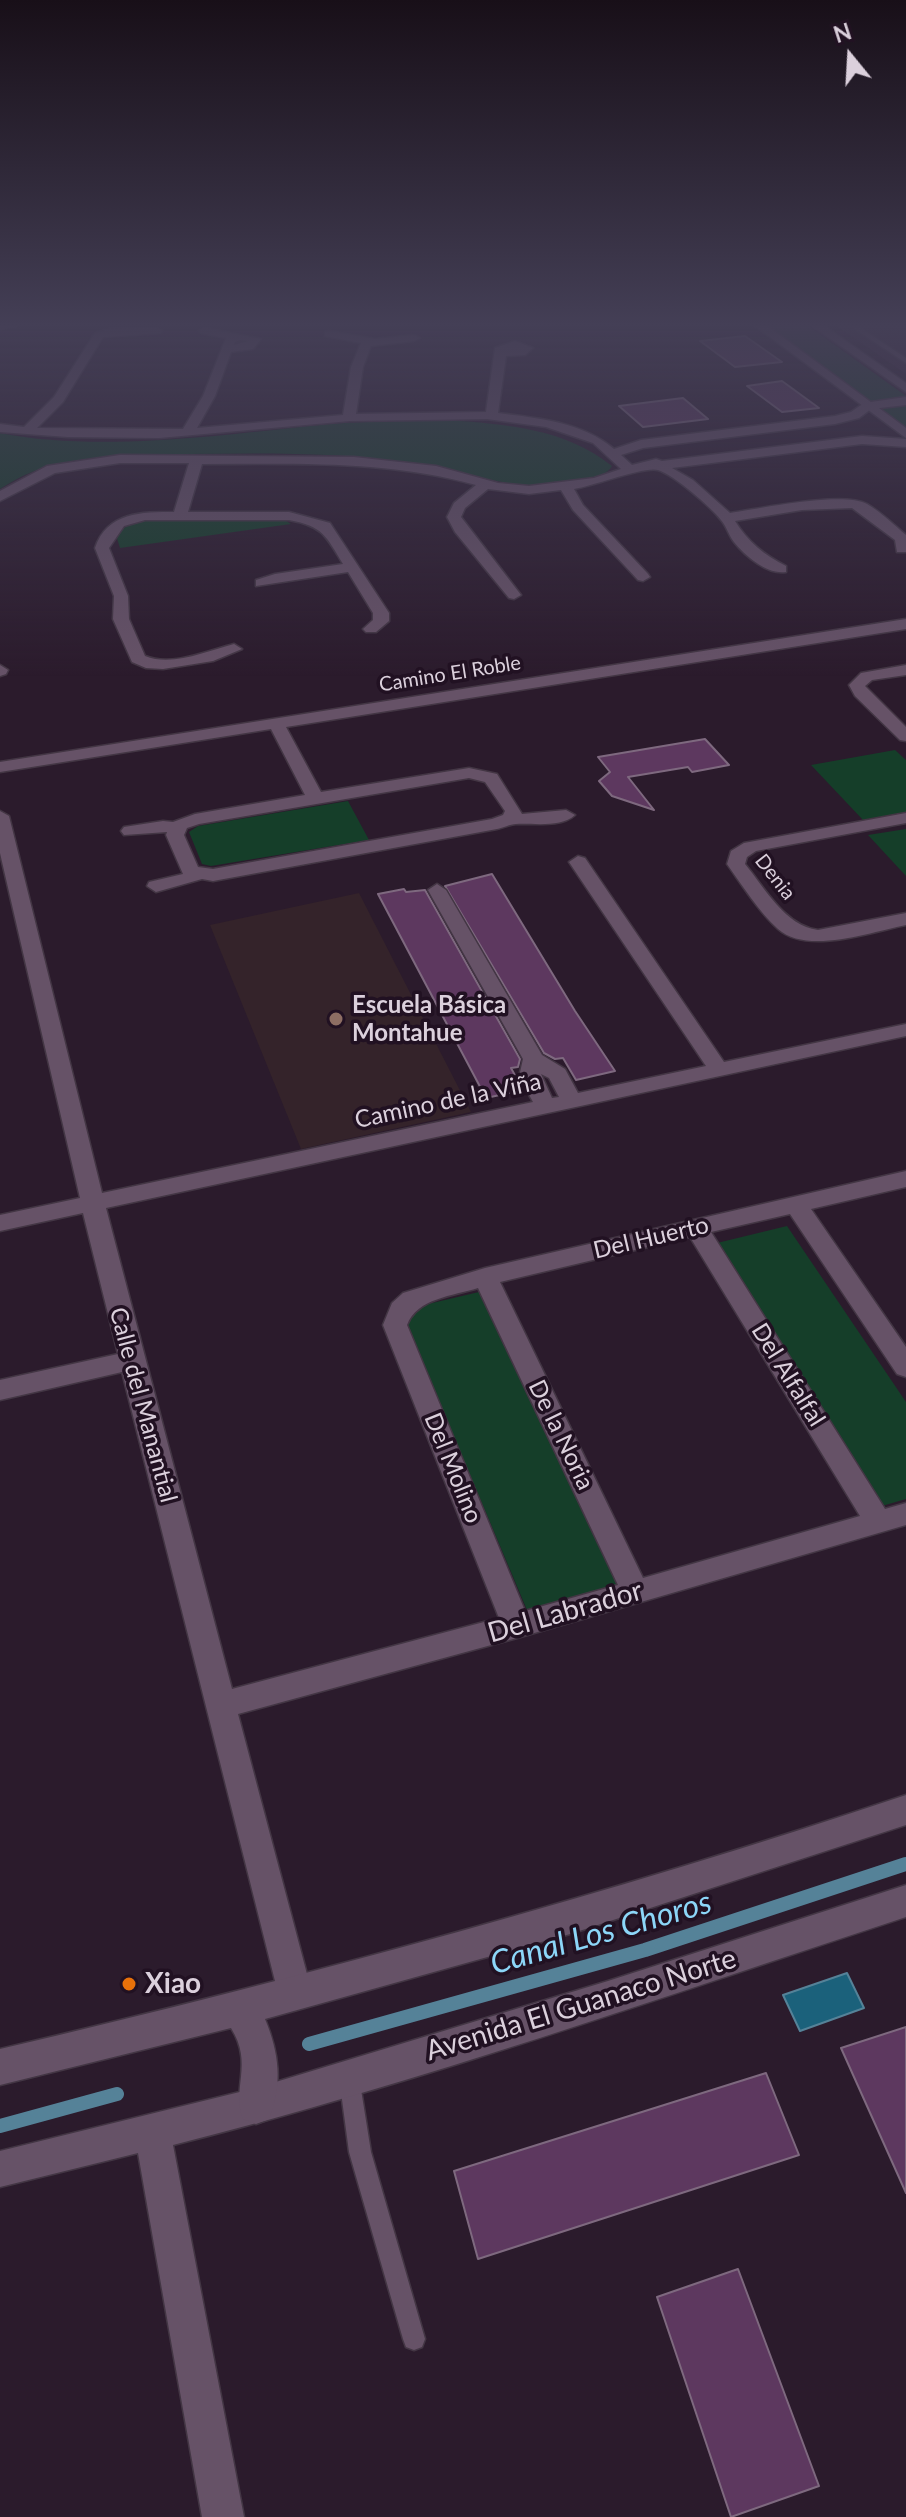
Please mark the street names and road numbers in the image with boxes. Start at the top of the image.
street label: Camino El Roble [377,651,523,697]
street label: Denia [750,849,800,905]
street label: Camino de la Viña [352,1067,544,1135]
street label: Del Huerto [590,1211,712,1265]
street label: Calle del Manantial [103,1304,183,1506]
street label: Del Alfalfal [745,1318,831,1432]
street label: De la Noria [522,1375,600,1495]
street label: Del Molino [418,1409,488,1527]
street label: Del Labrador [484,1574,646,1650]
street label: Avenida El Guanaco Norte [422,1942,740,2068]

